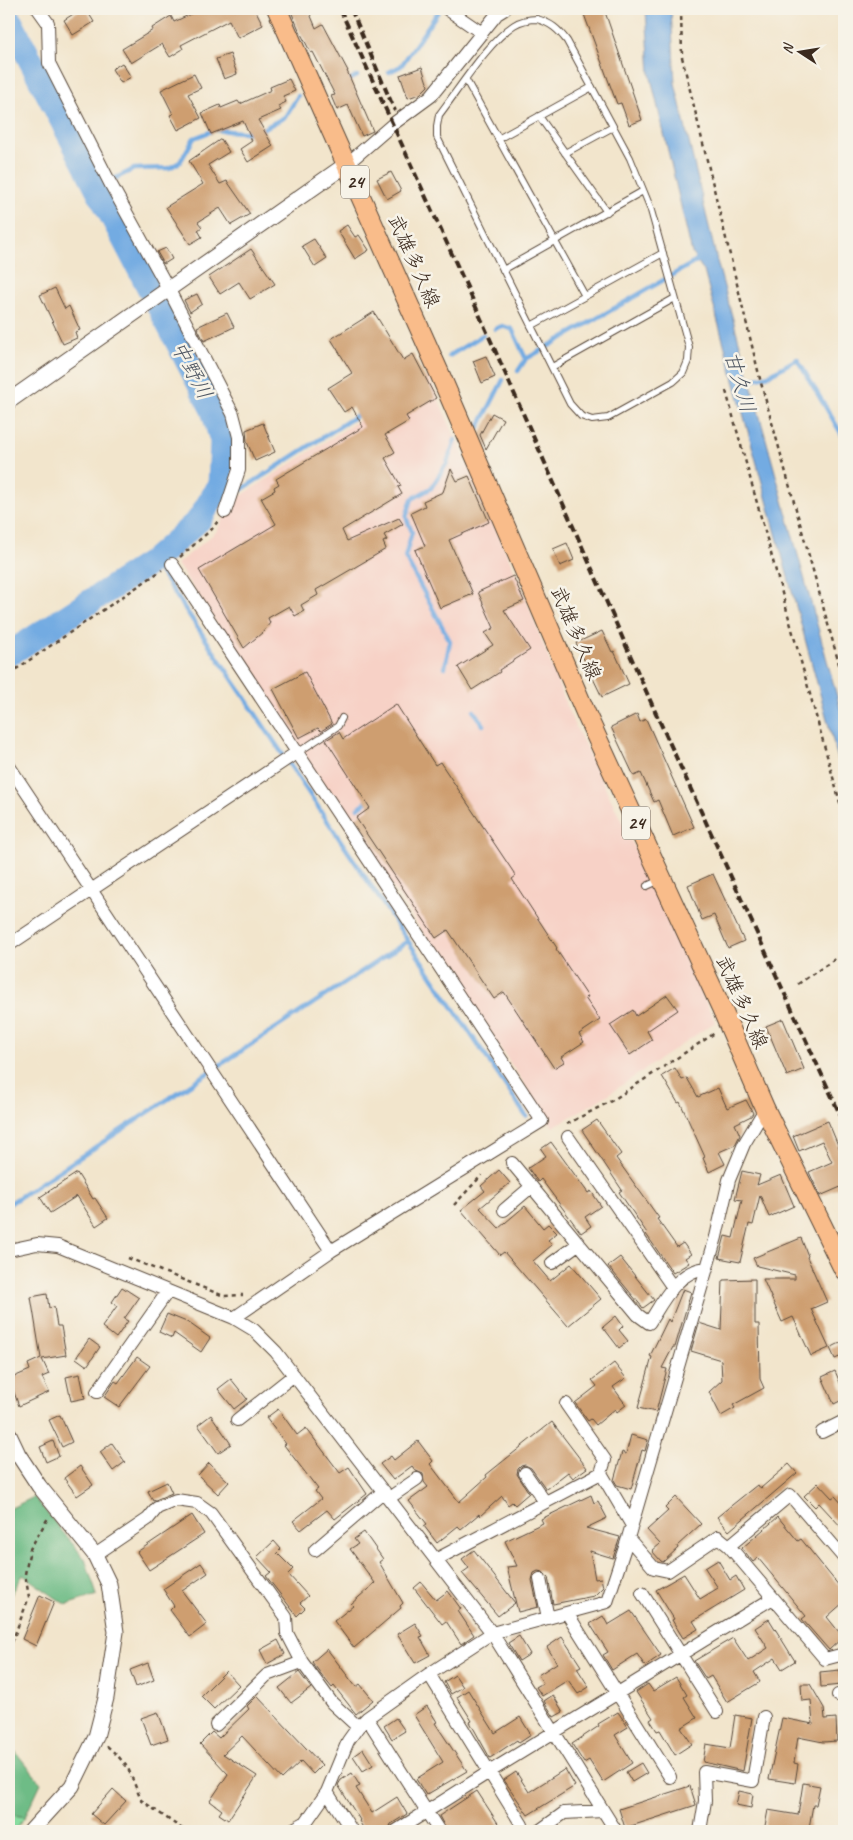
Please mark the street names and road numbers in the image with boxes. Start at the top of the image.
road number: 24 [341,166,369,198]
street label: 武雄多久線 [382,210,446,312]
street label: 武雄多久線 [545,582,607,684]
road number: 24 [622,806,650,840]
street label: 武雄多久線 [710,951,774,1053]

